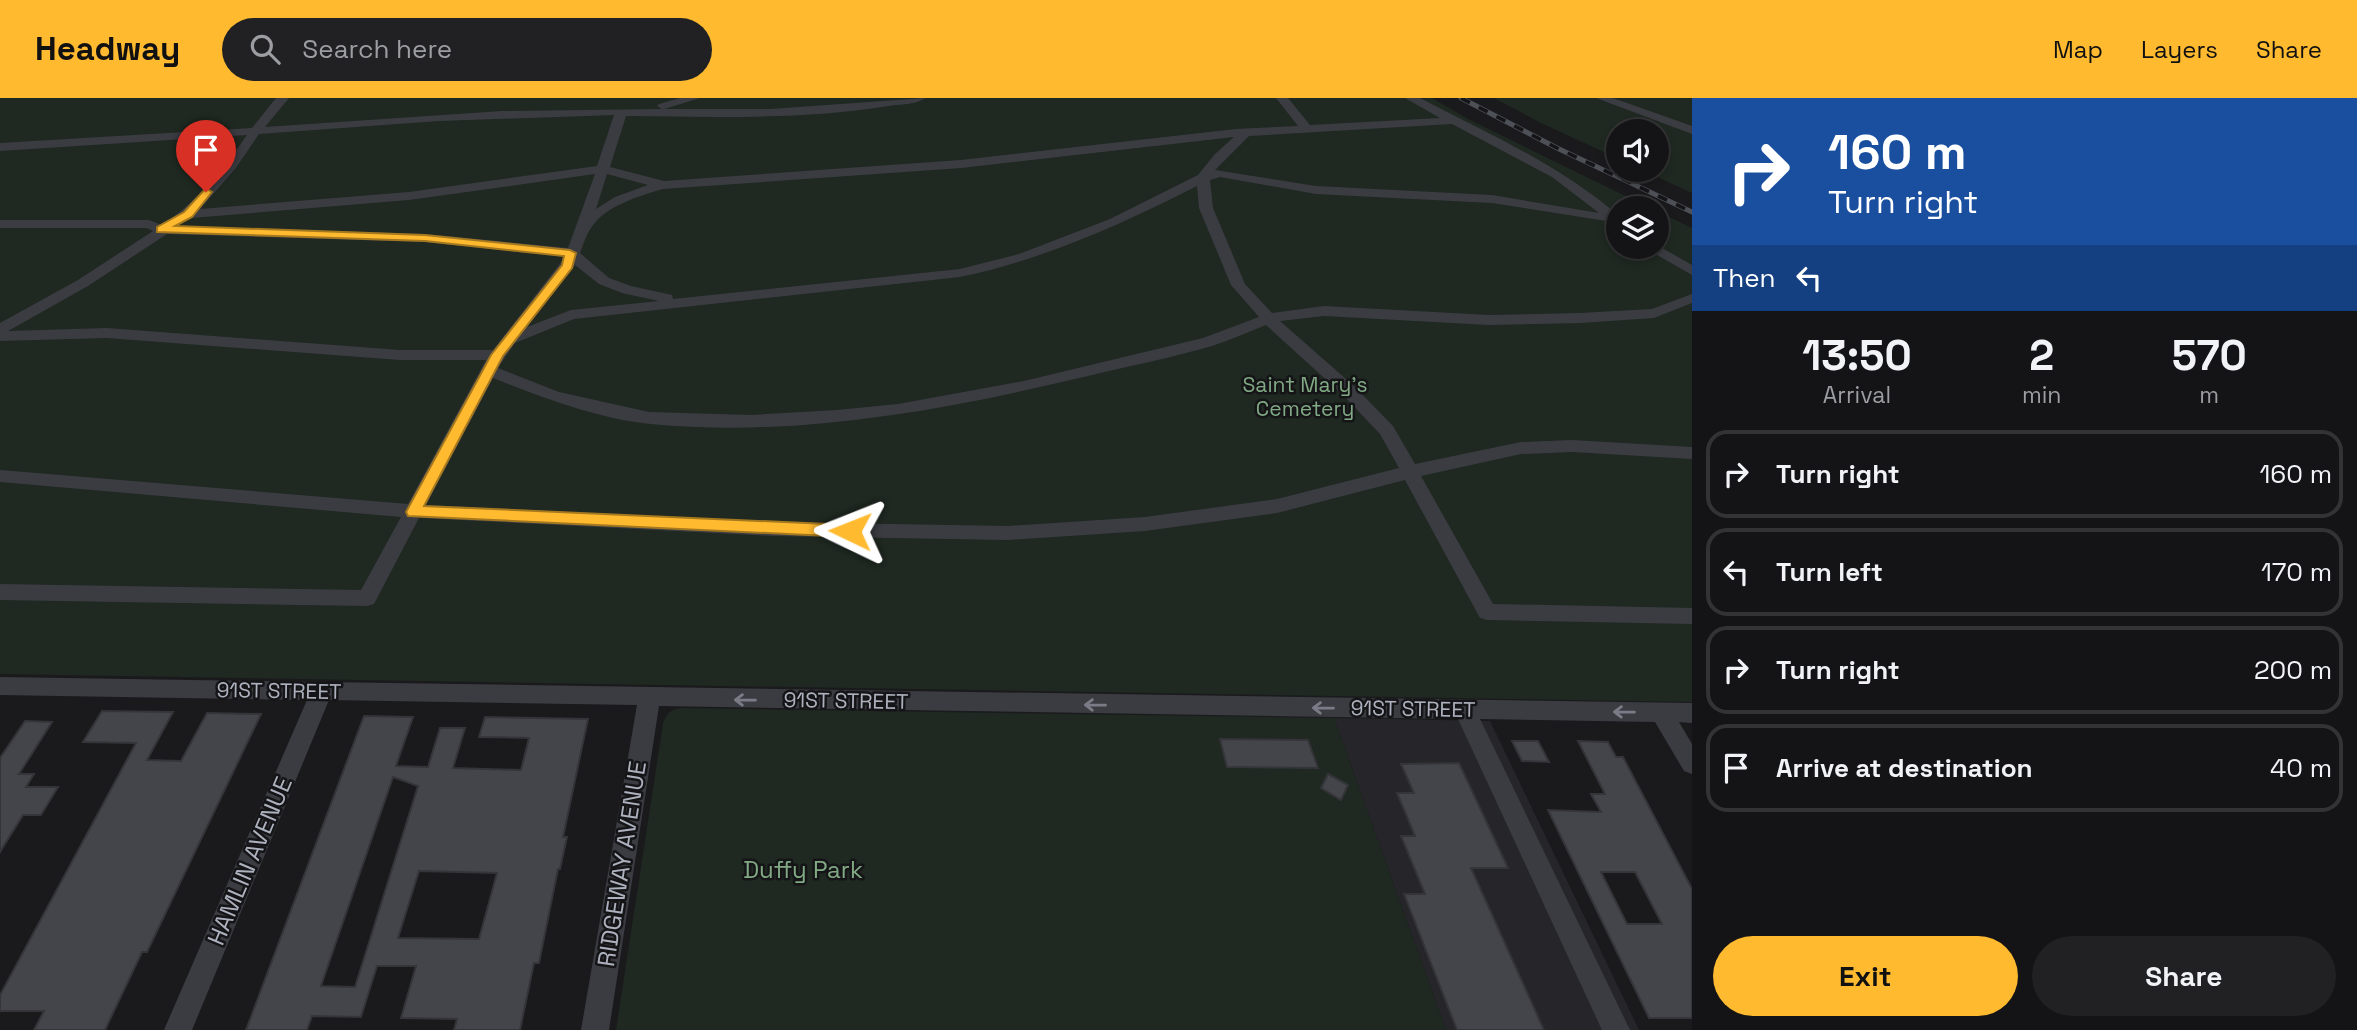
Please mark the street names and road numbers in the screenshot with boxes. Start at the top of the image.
street label: 91ST STREET [216,676,342,705]
street label: 91ST STREET [783,686,909,715]
street label: 91ST STREET [1350,694,1476,723]
street label: RIDGEWAY AVENUE [590,759,653,969]
street label: HAMLIN AVENUE [200,772,299,950]

